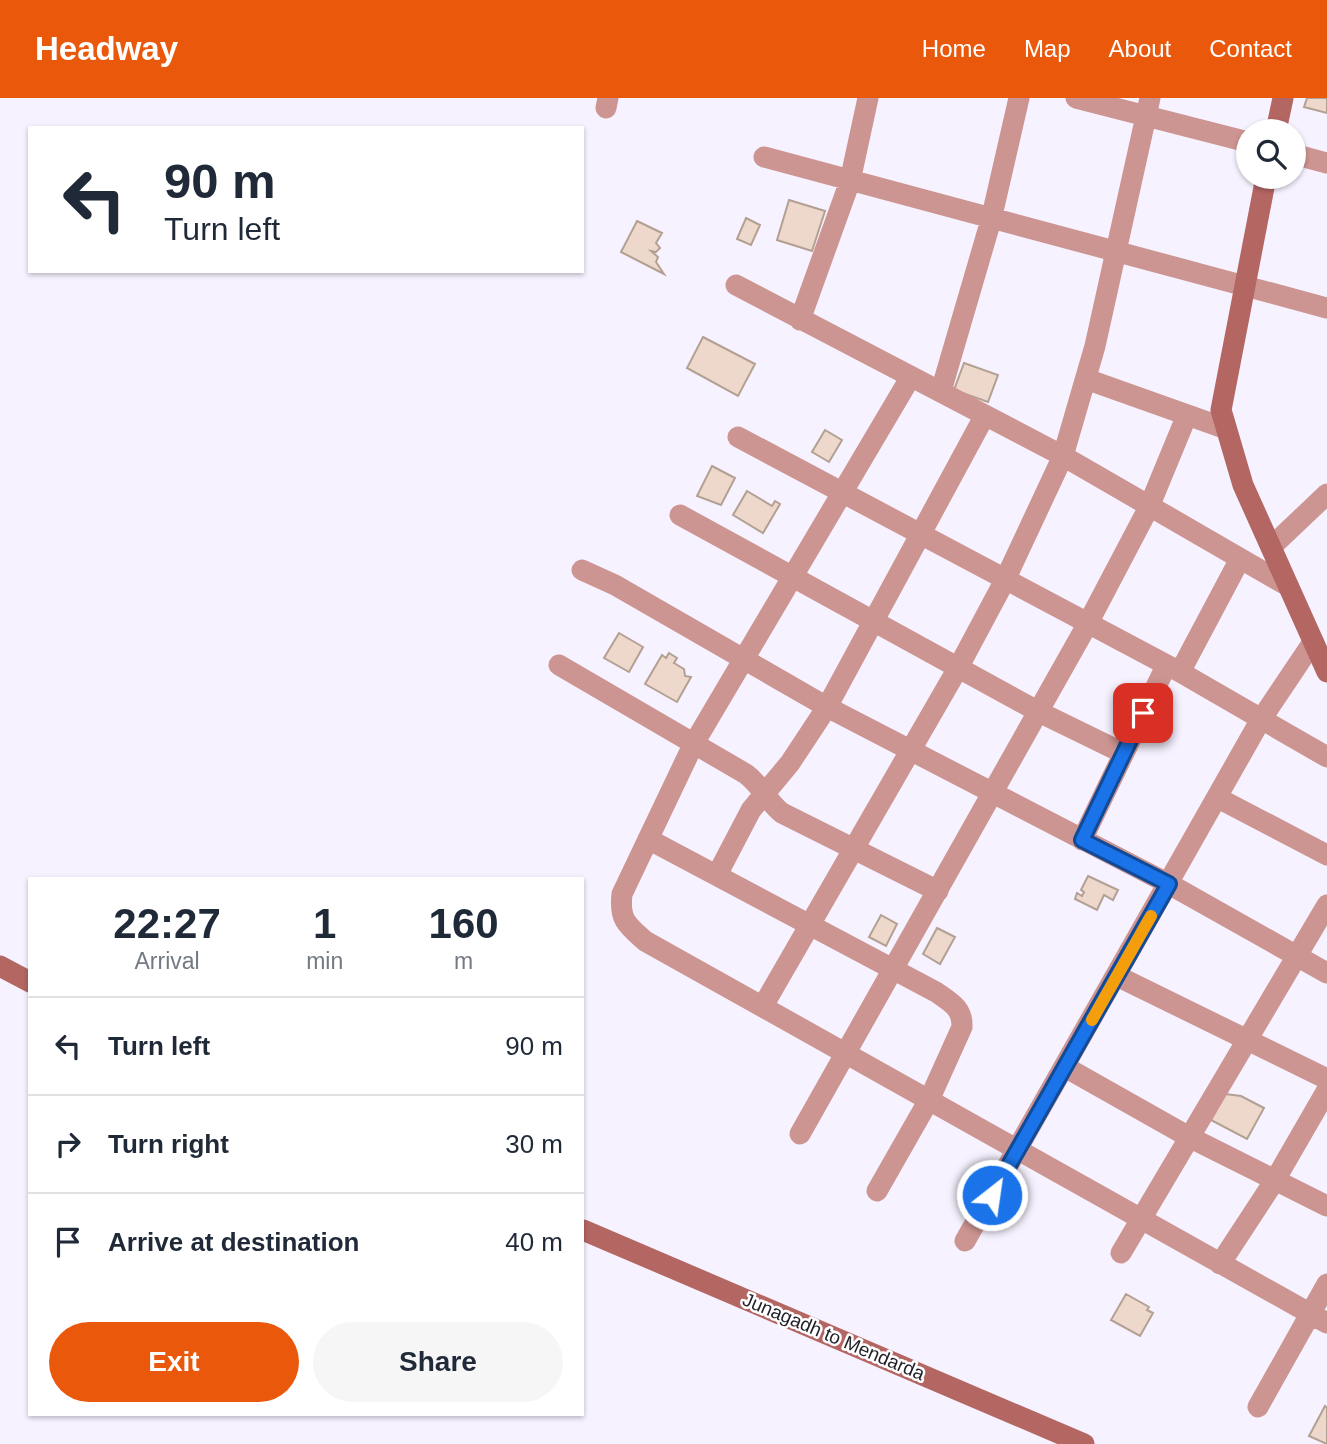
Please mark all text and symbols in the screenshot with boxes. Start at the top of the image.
text: Headway [35,30,178,67]
text: Home [922,35,986,62]
text: Map [1024,35,1071,62]
text: About [1109,35,1171,62]
text: Contact [1209,35,1292,62]
map controls [1236,119,1306,189]
button: search [1236,119,1306,189]
icon: left [49,154,140,245]
text: 90 m [164,154,276,208]
text: Turn left [164,211,280,247]
pin [1113,683,1173,743]
icon: arrive [1124,694,1162,732]
text: 22:27 [113,900,221,947]
text: 1 [313,900,336,947]
text: 160 [429,900,499,947]
text: Arrival [134,948,200,974]
text: min [306,948,343,974]
text: m [454,948,473,974]
icon: left [49,1027,87,1065]
text: Turn left [108,1031,210,1061]
text: 90 m [505,1031,563,1061]
icon: right [49,1125,87,1163]
text: Turn right [108,1129,229,1159]
text: 30 m [505,1129,563,1159]
position arrow [955,1158,1029,1232]
icon: arrive [49,1223,87,1261]
text: Arrive at destination [108,1227,359,1257]
text: 40 m [505,1227,563,1257]
street label: Junagadh to Mendarda [740,1289,928,1384]
button: Exit [49,1322,299,1402]
button: Share [313,1322,563,1402]

